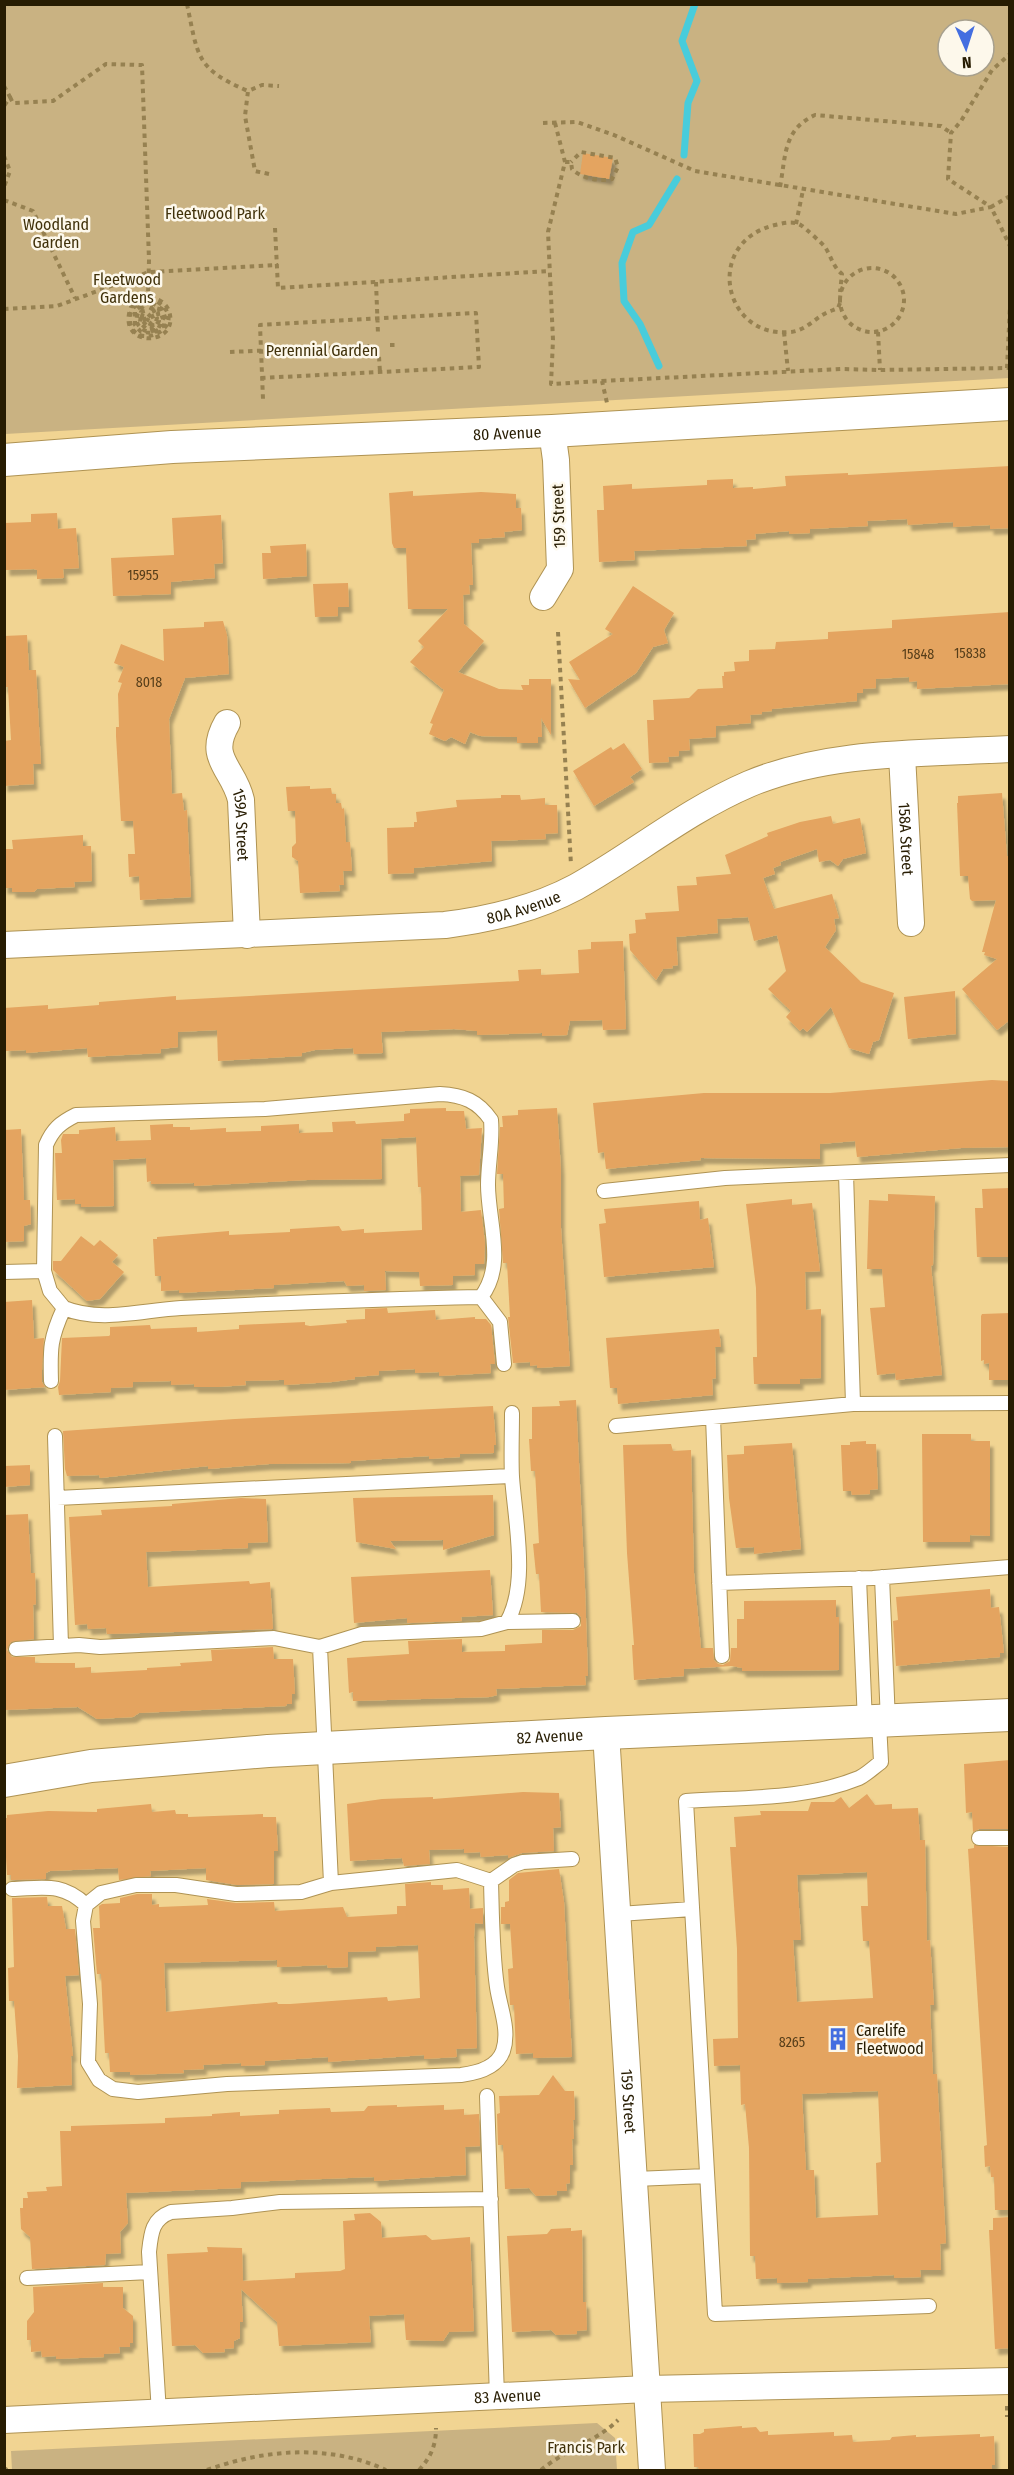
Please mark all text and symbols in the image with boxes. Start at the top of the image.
north arrow [936,18,996,78]
text: N [961,53,972,72]
park label: Fleetwood Park [165,204,266,223]
park label: Woodland Garden [23,215,89,252]
park label: Fleetwood Gardens [93,270,161,307]
park label: Perennial Garden [266,341,378,360]
street label: 80 Avenue [473,422,542,444]
street label: 159 Street [548,483,569,548]
house number: 15955 [127,567,159,584]
house number: 15838 [954,645,986,662]
house number: 15848 [902,646,934,663]
house number: 8018 [136,674,162,691]
street label: 159A Street [228,786,253,862]
street label: 158A Street [895,802,917,877]
street label: 80A Avenue [485,887,564,928]
street label: 82 Avenue [516,1725,584,1748]
place label: Carelife Fleetwood [856,2021,924,2058]
building icon: Carelife Fleetwood [825,2026,851,2052]
house number: 8265 [779,2034,805,2051]
street label: 159 Street [617,2069,640,2135]
street label: 83 Avenue [473,2385,542,2407]
park label: Francis Park [547,2438,625,2457]

